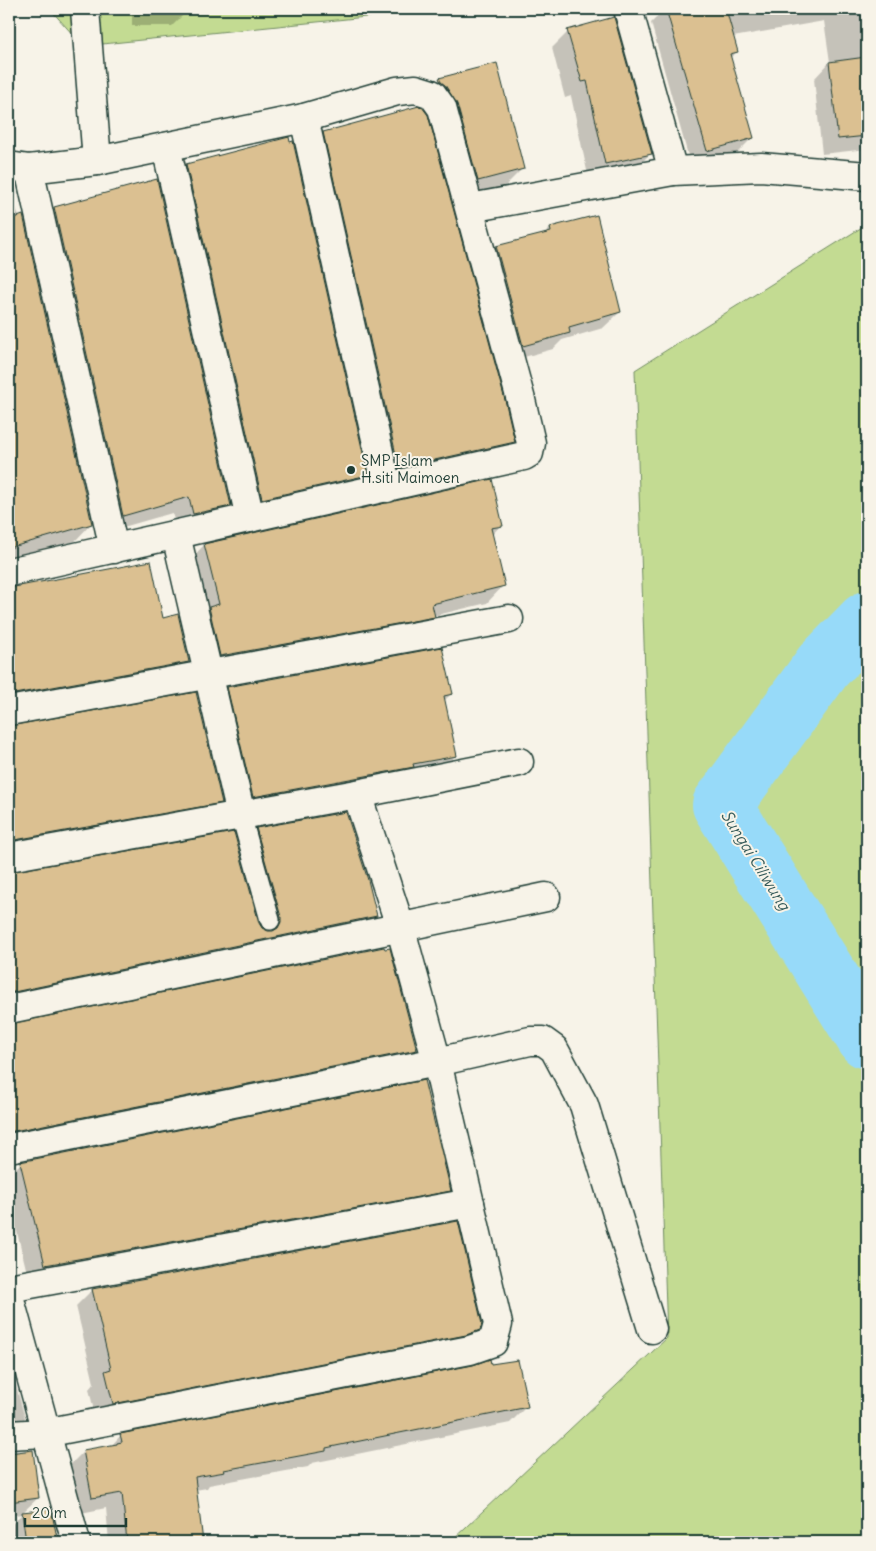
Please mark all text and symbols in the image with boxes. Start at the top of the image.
place label: SMP Islam H.siti Maimoen [361,451,460,487]
marker: SMP Islam H.siti Maimoen [345,464,357,476]
water label: Sungai Ciliwung [717,806,795,915]
scale bar [25,1496,126,1528]
text: 20 m [32,1503,67,1522]

